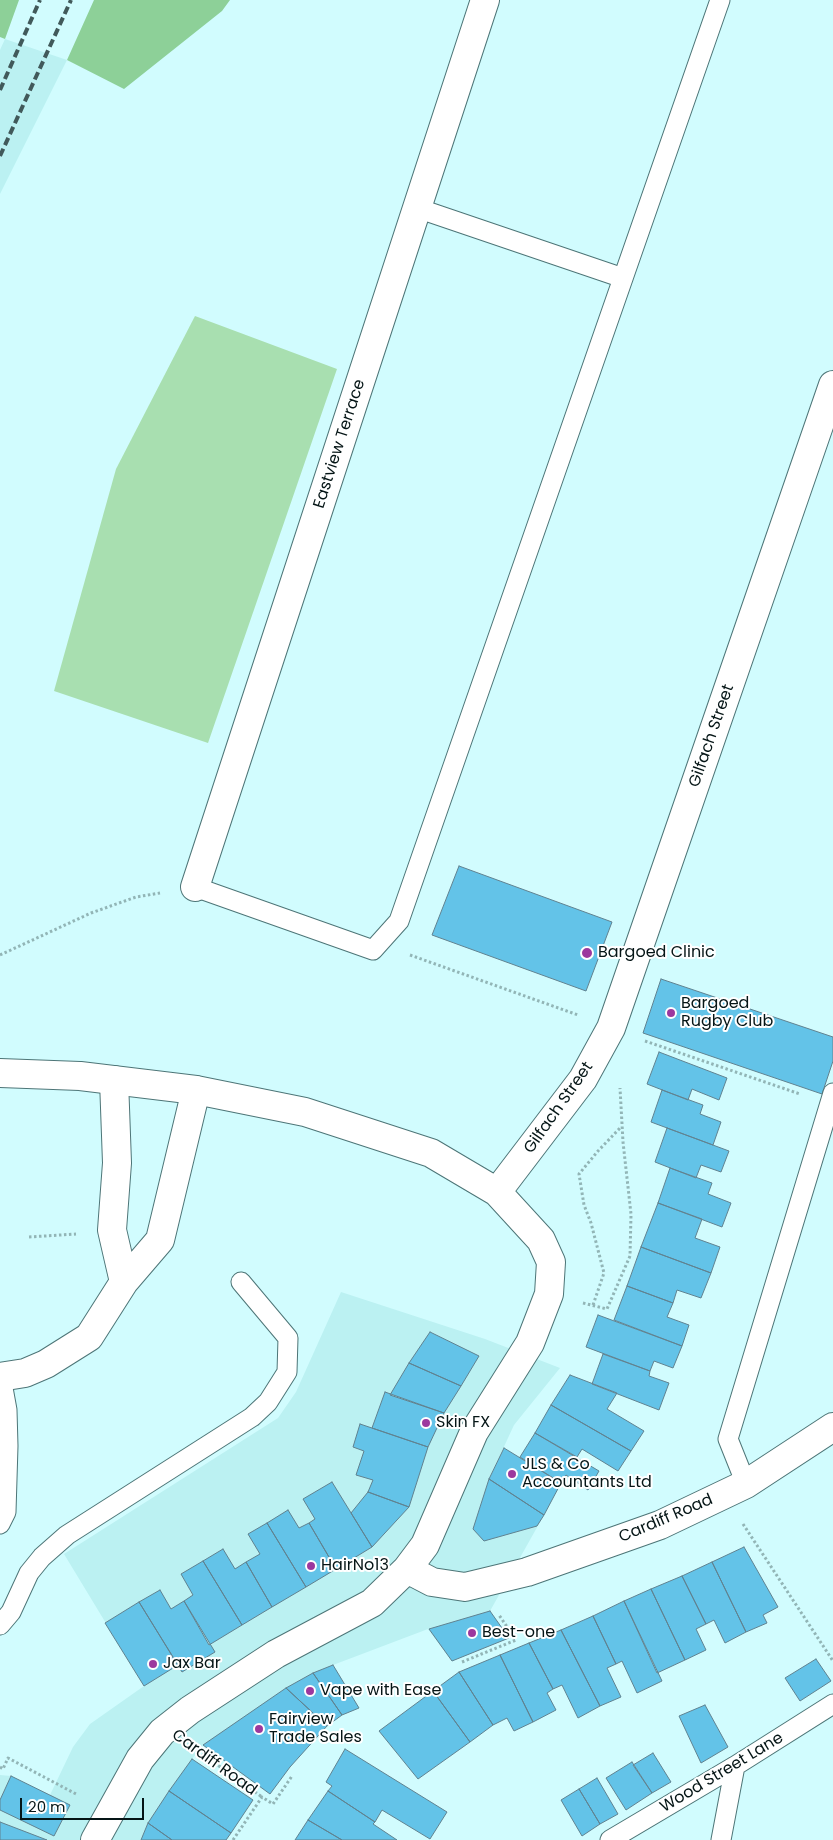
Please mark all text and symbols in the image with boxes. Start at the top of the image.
street label: Eastview Terrace [310,377,370,511]
street label: Gilfach Street [685,682,739,790]
place label: Bargoed Clinic [598,943,715,963]
marker: Bargoed Clinic [580,946,594,960]
place label: Bargoed Rugby Club [681,994,773,1032]
marker: Bargoed Rugby Club [665,1007,677,1019]
street label: Gilfach Street [520,1058,598,1158]
place label: Skin FX [436,1413,490,1433]
marker: Skin FX [420,1417,432,1429]
place label: JLS & Co Accountants Ltd [522,1455,652,1493]
marker: JLS & Co Accountants Ltd [506,1468,518,1480]
street label: Cardiff Road [616,1491,716,1547]
place label: HairNo13 [321,1556,389,1576]
marker: HairNo13 [305,1560,317,1572]
place label: Best-one [482,1623,555,1643]
marker: Best-one [466,1627,478,1639]
place label: Jax Bar [163,1654,221,1674]
marker: Jax Bar [147,1658,159,1670]
place label: Vape with Ease [320,1681,441,1701]
marker: Vape with Ease [304,1685,316,1697]
place label: Fairview Trade Sales [269,1710,362,1748]
marker: Fairview Trade Sales [253,1723,265,1735]
street label: Cardiff Road [168,1726,260,1800]
street label: Wood Street Lane [657,1729,787,1817]
scale bar [22,1788,146,1820]
text: 20 m [28,1796,66,1817]

